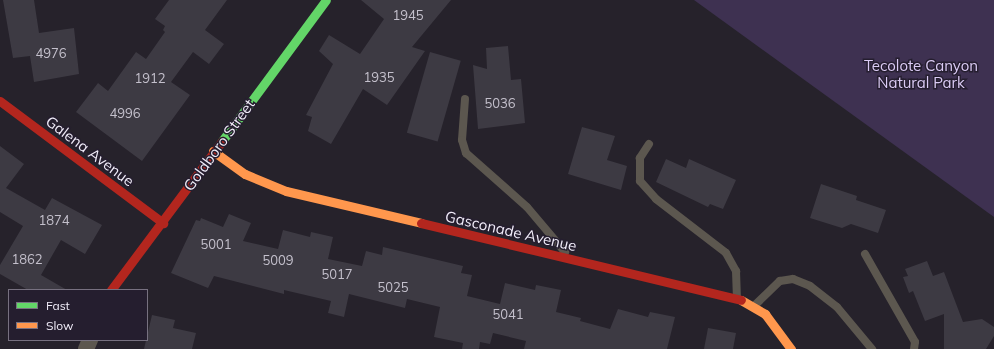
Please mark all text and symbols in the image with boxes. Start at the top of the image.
house number: 1945 [392,7,424,23]
house number: 4976 [35,45,67,61]
park label: Tecolote Canyon Natural Park [864,56,978,91]
house number: 1935 [363,69,395,85]
house number: 1912 [134,70,166,86]
house number: 5036 [484,95,516,111]
street label: Goldboro Street [180,96,258,194]
house number: 4996 [109,105,141,121]
street label: Galena Avenue [42,112,138,190]
street label: Gasconade Avenue [444,207,578,255]
house number: 1874 [38,212,70,228]
house number: 5001 [200,236,232,252]
house number: 1862 [11,251,43,267]
house number: 5009 [262,252,294,268]
house number: 5017 [321,266,353,282]
house number: 5025 [377,279,409,295]
legend [8,289,148,341]
text: Fast [46,298,70,313]
house number: 5041 [492,306,524,322]
text: Slow [46,318,74,333]

